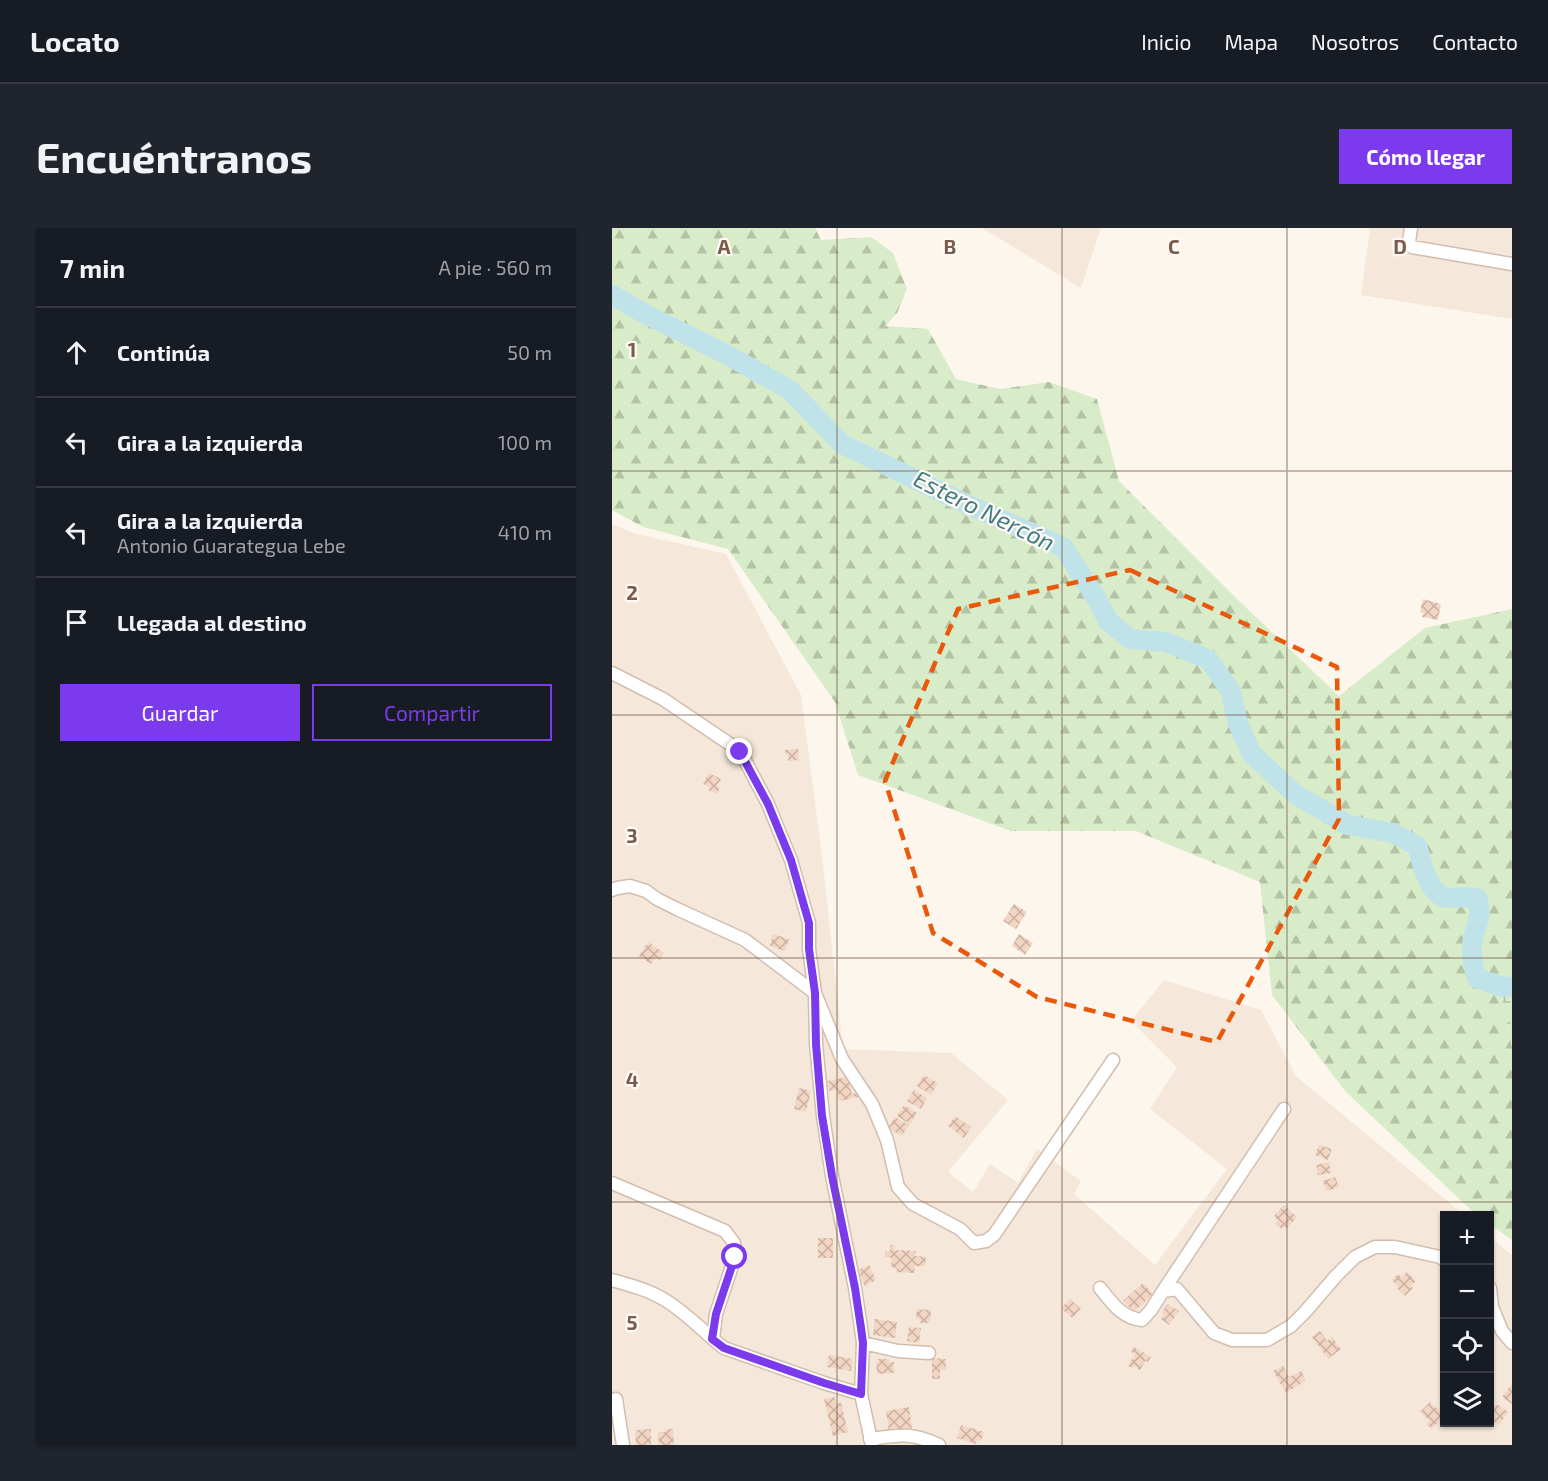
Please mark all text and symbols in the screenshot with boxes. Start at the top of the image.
text: Locato [30,24,120,58]
text: Inicio [1141,29,1191,54]
text: Mapa [1224,29,1278,54]
text: Nosotros [1311,29,1399,54]
text: Contacto [1432,29,1518,54]
button: Cómo llegar [1339,129,1512,184]
text: Encuéntranos [36,131,312,181]
text: A [717,234,731,258]
text: B [944,234,956,258]
text: C [1168,234,1180,258]
text: D [1393,234,1407,258]
text: 7 min [60,252,125,283]
text: A pie · 560 m [438,255,552,279]
icon: ahead [60,336,93,369]
text: 1 [628,337,636,361]
text: Continúa [117,339,210,365]
text: 50 m [507,340,552,364]
icon: left [60,426,93,459]
text: Gira a la izquierda [117,429,303,455]
text: 100 m [498,430,552,454]
water label: Estero Nercón [909,463,1060,556]
text: Gira a la izquierda [117,507,303,533]
icon: left [60,516,93,549]
text: 410 m [498,520,552,544]
text: Antonio Guarategua Lebe [117,533,346,557]
text: 2 [626,580,638,604]
icon: arrive [60,606,93,639]
text: Llegada al destino [117,609,307,635]
button: Guardar [60,684,300,741]
button: Compartir [312,684,552,741]
route end [726,738,752,764]
text: 3 [626,823,638,847]
text: 4 [626,1067,639,1091]
map controls [1440,1211,1494,1427]
button: + [1440,1211,1494,1265]
route start [721,1243,747,1269]
button: − [1440,1265,1494,1319]
text: 5 [626,1310,638,1334]
button: locate [1440,1319,1494,1373]
button: layers [1440,1373,1494,1427]

